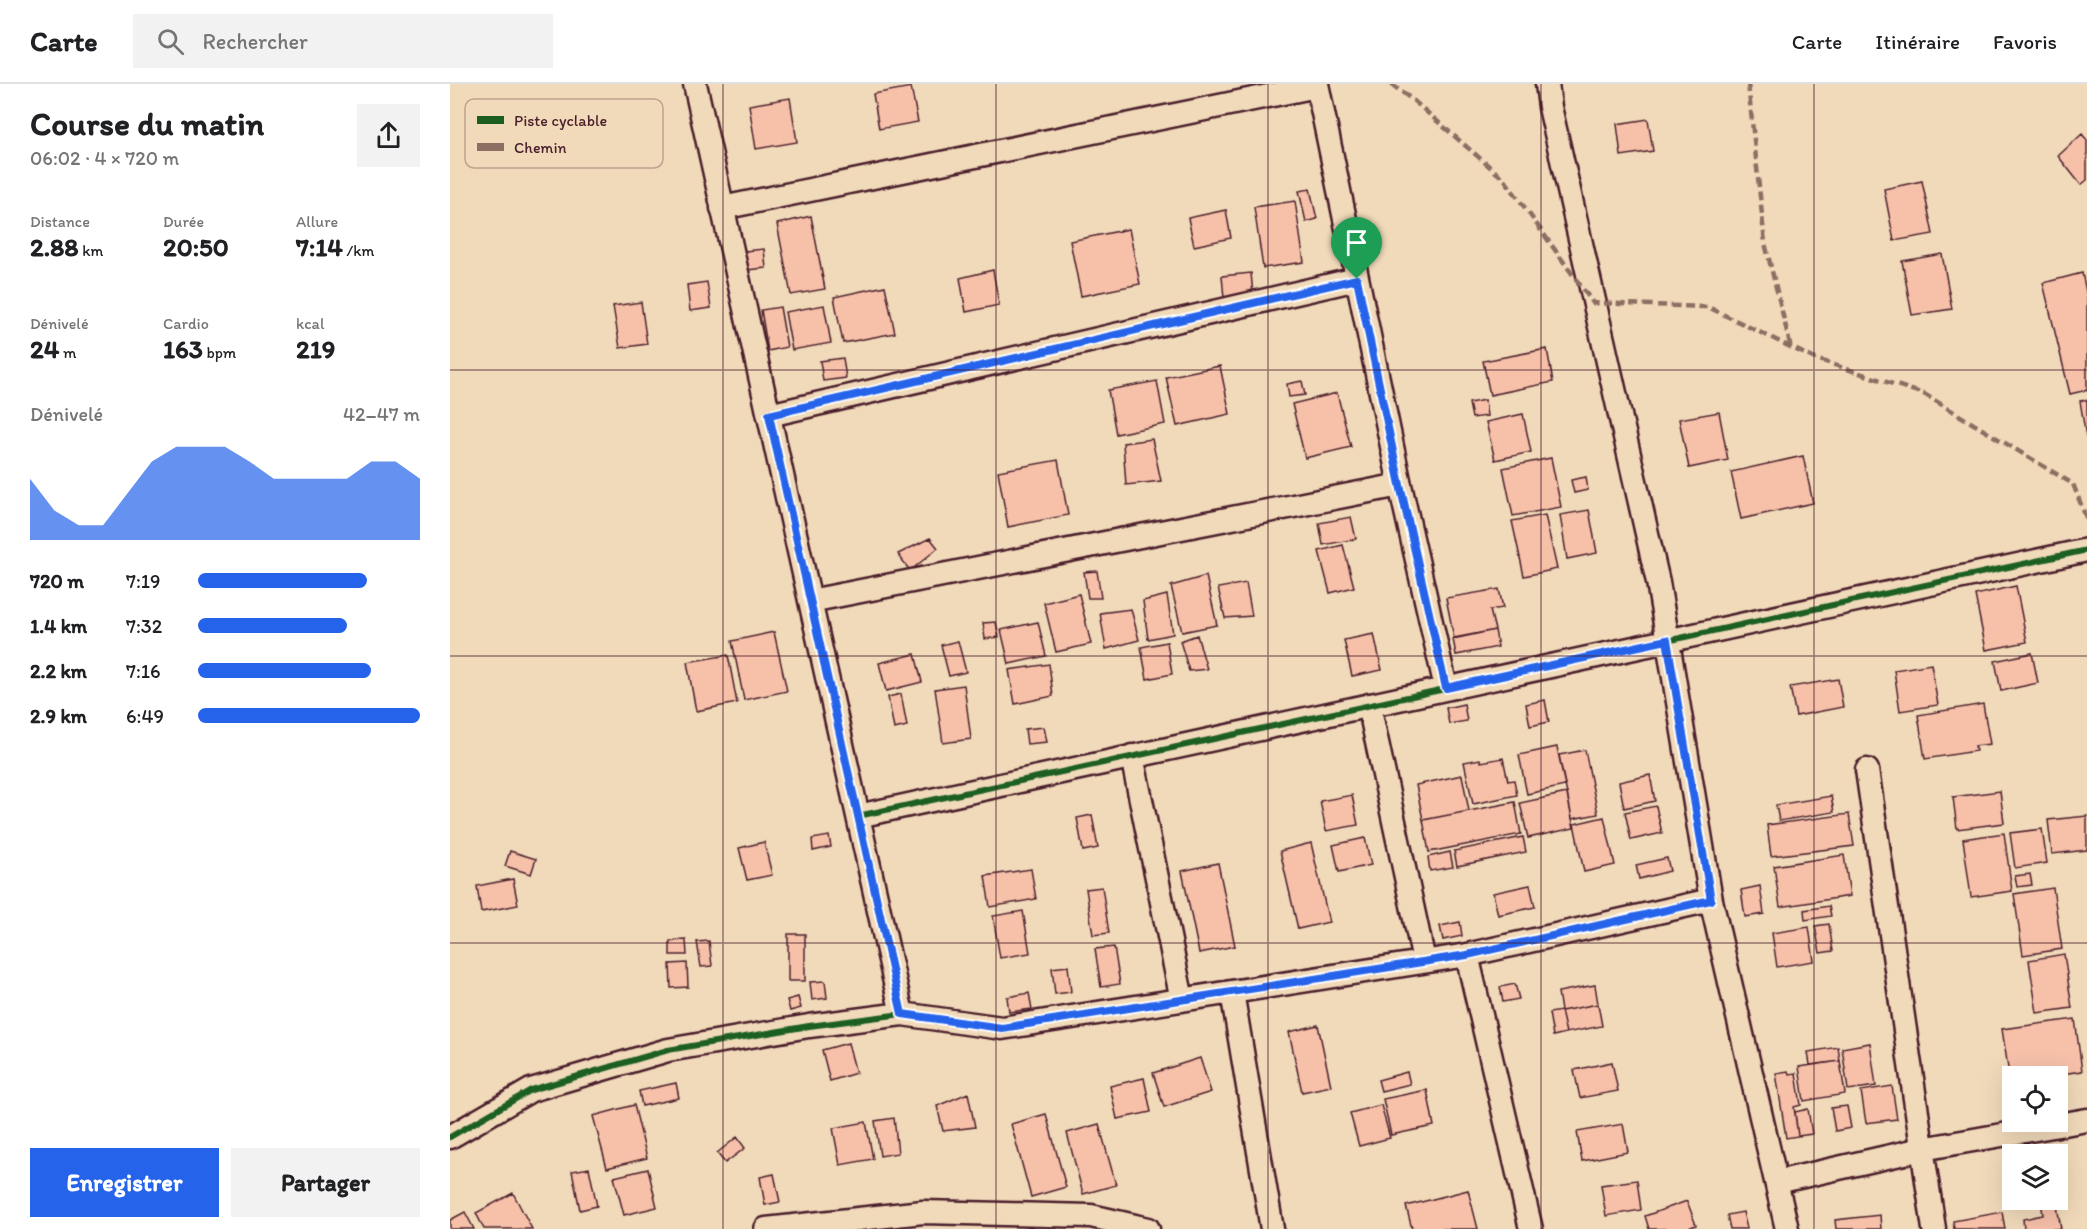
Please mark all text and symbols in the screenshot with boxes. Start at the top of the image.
search box [133,14,553,68]
text: Carte [30,24,97,58]
icon: search [154,25,187,58]
text: Rechercher [202,28,308,55]
text: Carte [1792,29,1842,54]
text: Itinéraire [1875,29,1960,54]
text: Favoris [1993,29,2057,54]
legend [465,99,663,168]
text: Course du matin [30,104,264,143]
button: share [357,104,420,167]
text: Piste cyclable [514,111,607,130]
text: Chemin [514,138,567,157]
text: 06:02 · 4 × 720 m [30,146,179,170]
text: Distance [30,212,90,231]
text: Durée [163,212,204,231]
text: Allure [296,212,338,231]
pin [1331,217,1382,279]
icon: arrive [1340,226,1373,259]
text: 2.88 [30,231,79,263]
text: 20:50 [163,231,229,263]
text: 7:14 [296,231,343,263]
text: km [79,241,103,260]
text: /km [343,241,374,260]
text: Dénivelé [30,314,89,333]
text: Cardio [163,314,209,333]
text: kcal [296,314,324,333]
text: 24 [30,333,59,365]
text: 163 [163,333,203,365]
text: 219 [296,333,335,365]
text: m [59,343,76,362]
text: bpm [203,343,236,362]
text: Dénivelé [30,402,103,426]
text: 42–47 m [343,402,420,426]
text: 720 m [30,569,84,593]
text: 7:19 [126,569,161,593]
text: 1.4 km [30,614,87,638]
text: 7:32 [126,614,162,638]
text: 2.2 km [30,659,87,683]
text: 7:16 [126,659,161,683]
text: 2.9 km [30,704,87,728]
text: 6:49 [126,704,164,728]
map controls [2002,1066,2068,1210]
button: locate [2002,1066,2068,1132]
button: layers [2002,1144,2068,1210]
button: Enregistrer [30,1148,219,1217]
button: Partager [231,1148,420,1217]

